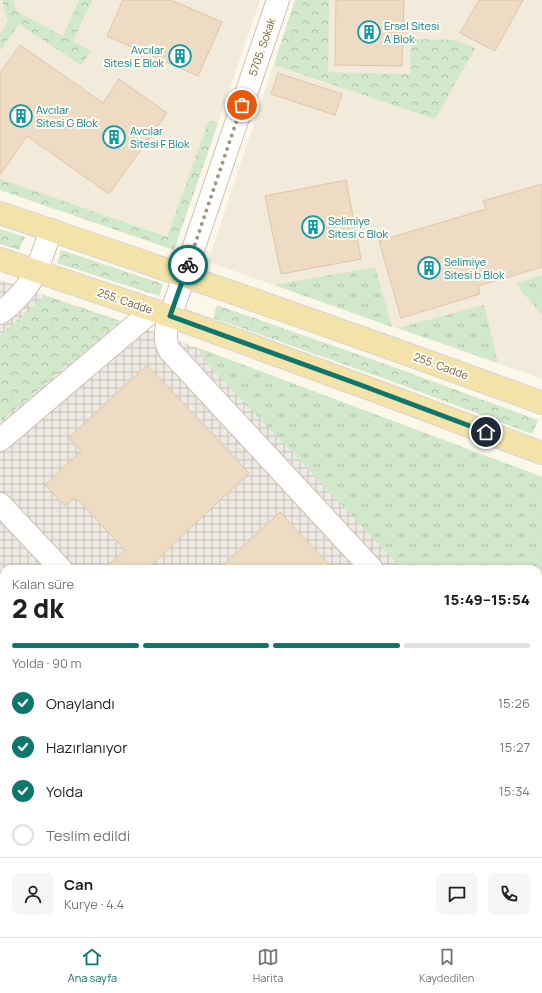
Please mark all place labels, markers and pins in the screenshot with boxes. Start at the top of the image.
place label: Ersel Sitesi A Blok [384,18,439,46]
building icon: Ersel Sitesi A Blok [356,19,382,45]
place label: Avcılar Sitesi E Blok [104,42,165,70]
building icon: Avcılar Sitesi E Blok [167,43,193,69]
pin [225,88,259,122]
place label: Avcılar Sitesi G Blok [36,102,98,130]
building icon: Avcılar Sitesi G Blok [8,103,34,129]
place label: Avcılar Sitesi F Blok [130,123,190,151]
building icon: Avcılar Sitesi F Blok [101,124,127,150]
place label: Selimiye Sitesi c Blok [328,213,389,241]
building icon: Selimiye Sitesi c Blok [300,214,326,240]
place label: Selimiye Sitesi b Blok [444,254,505,282]
building icon: Selimiye Sitesi b Blok [416,255,442,281]
pin [469,415,503,449]

